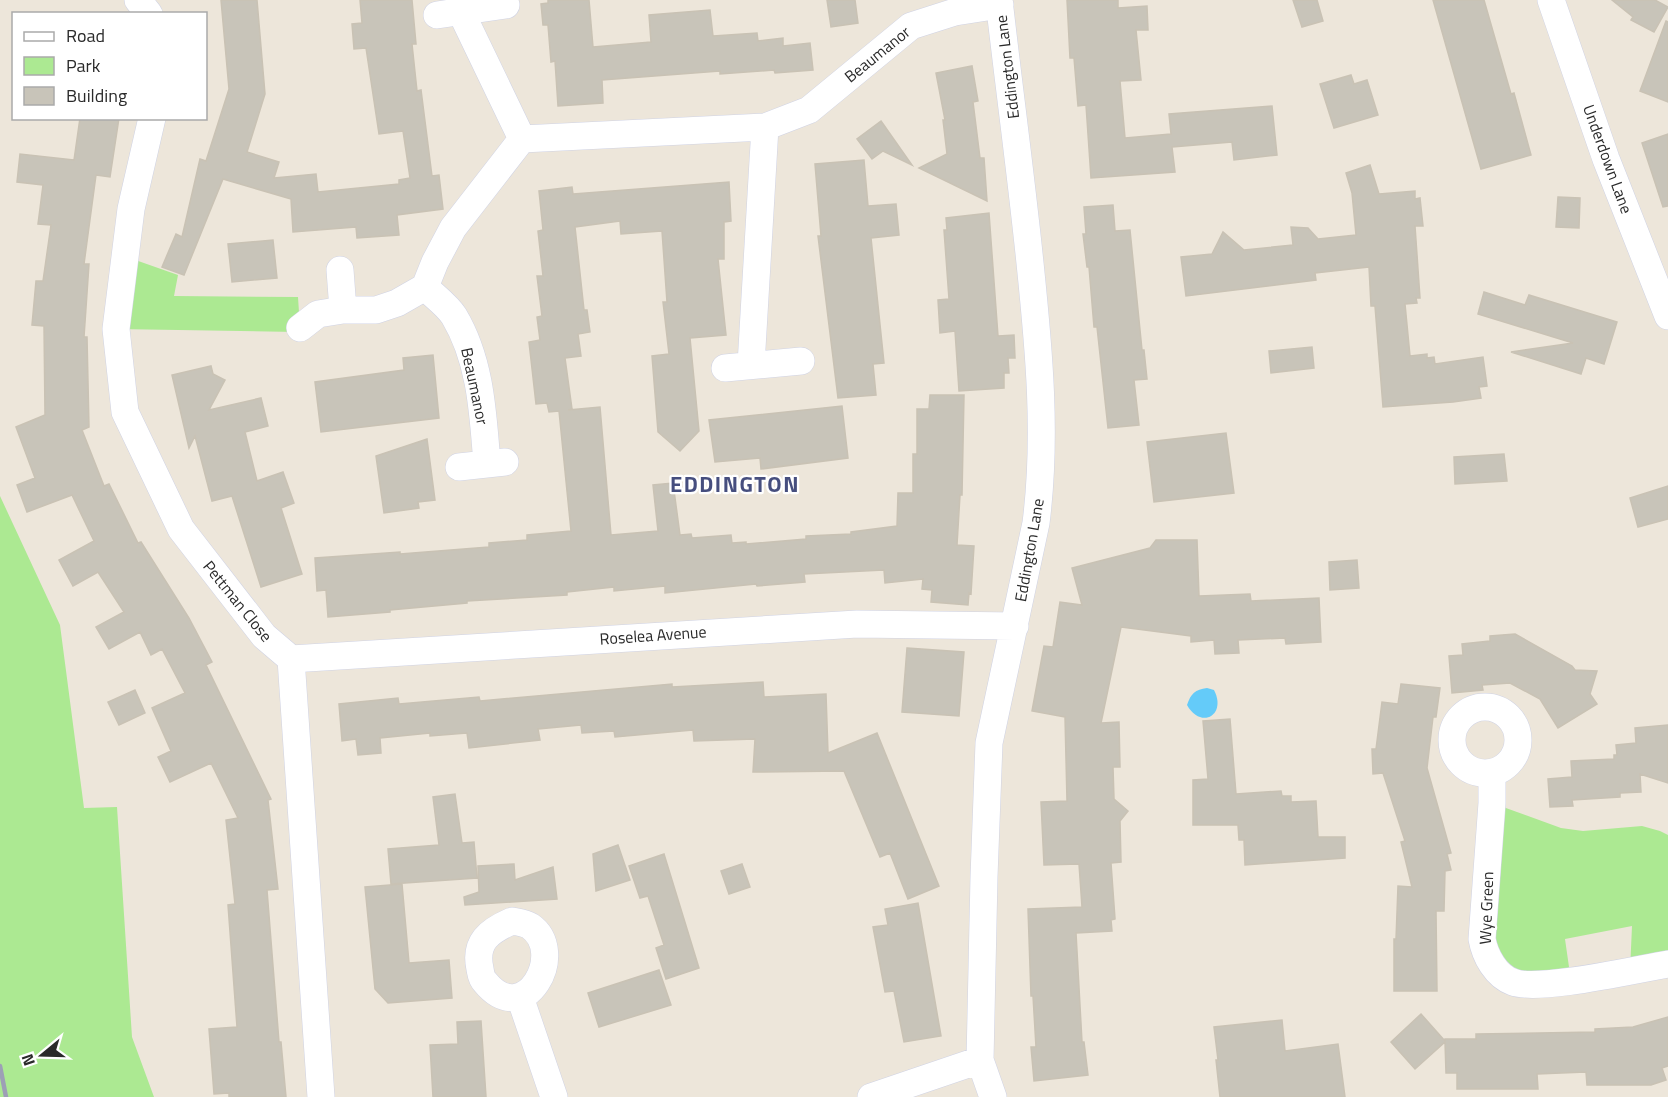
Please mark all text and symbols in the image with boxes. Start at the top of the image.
legend [12,12,207,120]
street label: Eddington Lane [989,14,1025,120]
street label: Beaumanor [839,20,915,88]
text: Road [66,22,105,49]
text: Park [66,52,101,79]
text: Building [66,82,127,109]
street label: Underdown Lane [1577,101,1639,217]
street label: Beaumanor [455,345,495,427]
district label: EDDINGTON [670,467,800,501]
street label: Eddington Lane [1008,496,1050,604]
street label: Pettman Close [198,555,278,647]
street label: Roselea Avenue [599,619,707,651]
street label: Wye Green [1473,871,1499,945]
north arrow [12,1025,72,1085]
text: N [15,1051,41,1069]

